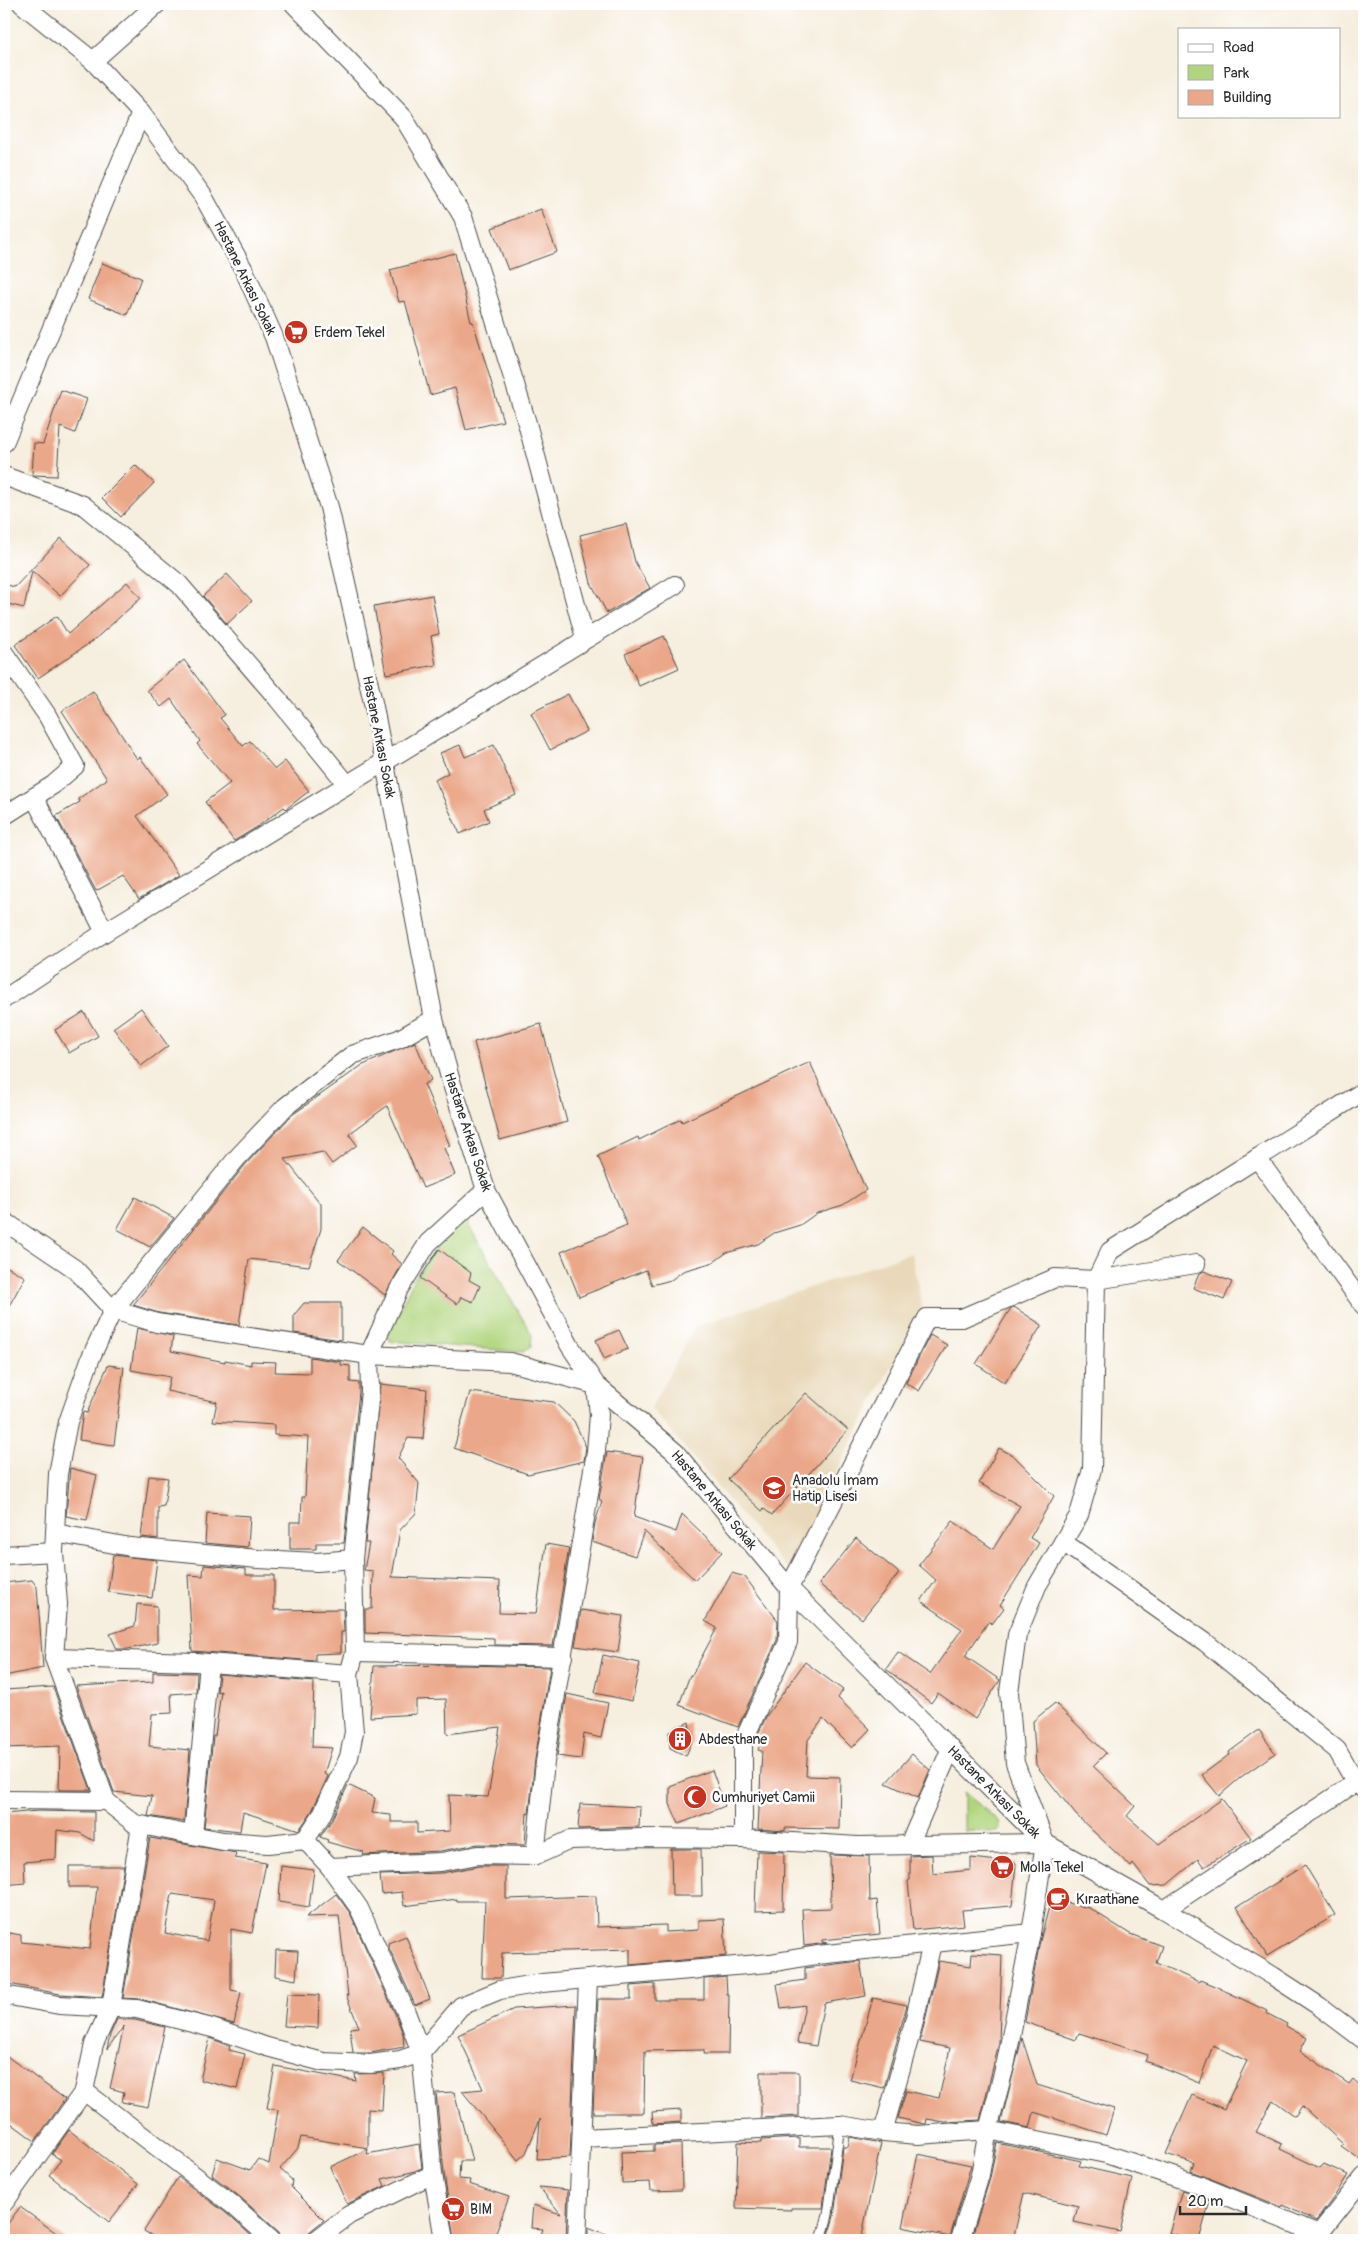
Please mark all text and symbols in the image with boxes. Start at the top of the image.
legend [1178,28,1340,118]
text: Road [1223,38,1254,57]
text: Park [1223,64,1250,83]
text: Building [1223,88,1271,107]
street label: Hastane Arkası Sokak [210,218,280,338]
supermarket icon: Erdem Tekel [283,319,309,345]
place label: Erdem Tekel [314,324,385,341]
street label: Hastane Arkası Sokak [359,674,399,800]
street label: Hastane Arkası Sokak [441,1070,495,1194]
street label: Hastane Arkası Sokak [667,1447,761,1553]
place label: Anadolu İmam Hatip Lisesi [792,1472,878,1505]
school or university icon: Anadolu İmam Hatip Lisesi [761,1475,787,1501]
building icon: Abdesthane [667,1726,693,1752]
place label: Abdesthane [698,1731,767,1748]
street label: Hastane Arkası Sokak [944,1742,1044,1842]
mosque icon: Cumhuriyet Camii [682,1784,708,1810]
place label: Cumhuriyet Camii [712,1789,815,1806]
supermarket icon: Molla Tekel [989,1854,1015,1880]
place label: Molla Tekel [1020,1859,1084,1876]
cafe icon: Kıraathane [1045,1886,1071,1912]
place label: Kıraathane [1076,1891,1139,1908]
scale bar [1180,2184,1247,2216]
text: 20 m [1188,2192,1223,2211]
supermarket icon: BIM [440,2196,466,2222]
place label: BIM [470,2201,492,2218]

